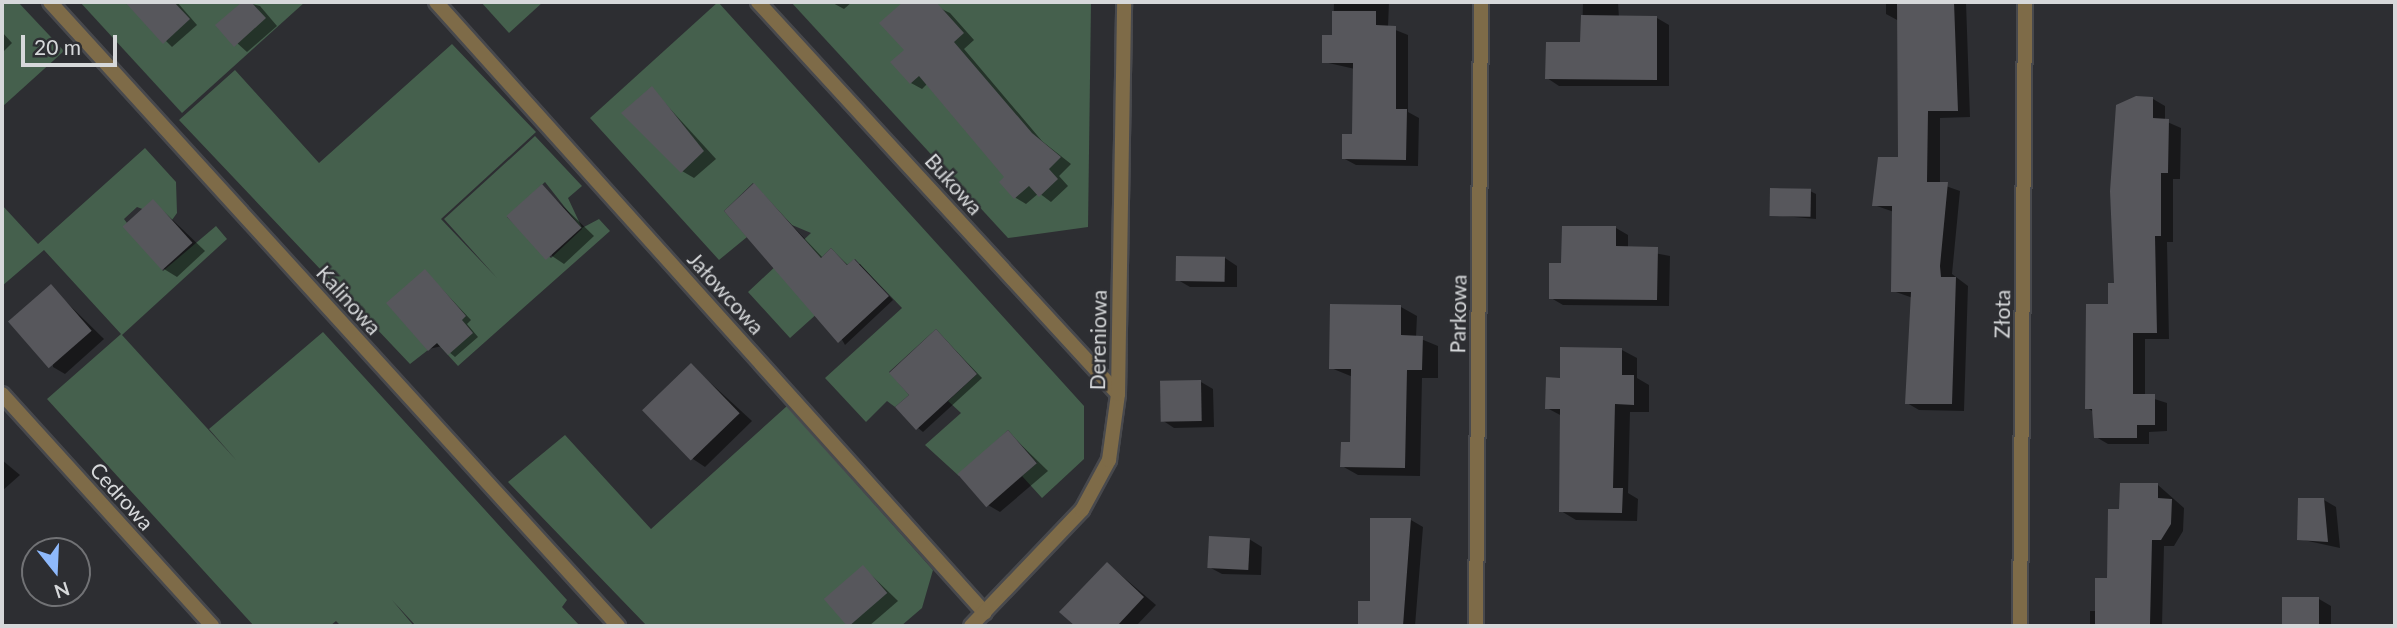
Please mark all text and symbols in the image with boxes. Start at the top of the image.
scale bar [24,21,121,65]
text: 20 m [34,34,81,59]
street label: Bukowa [920,148,988,220]
street label: Jałowcowa [683,247,769,339]
street label: Kalinowa [311,260,387,340]
street label: Parkowa [1445,274,1471,354]
street label: Złota [1989,289,2015,339]
street label: Dereniowa [1085,290,1111,390]
street label: Cedrowa [85,457,159,535]
north arrow [21,537,91,607]
text: N [52,577,73,604]

